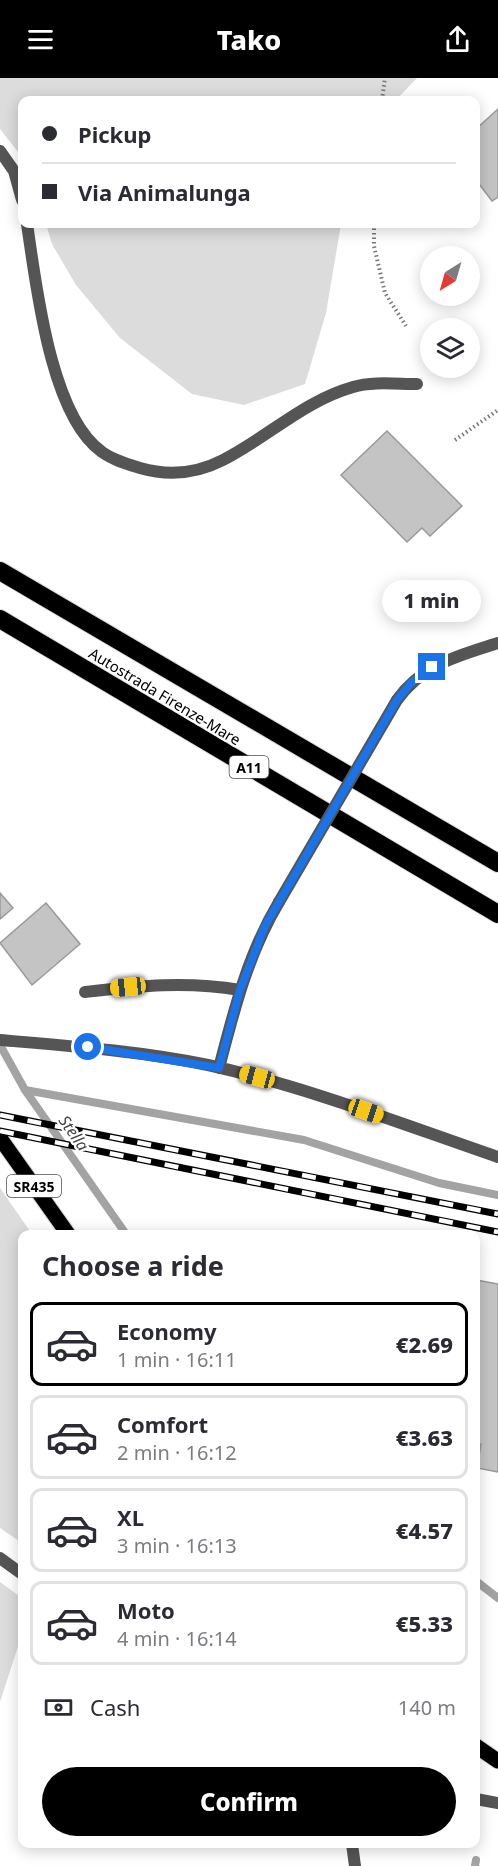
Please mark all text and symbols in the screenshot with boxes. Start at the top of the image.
text: Tako [217,21,281,58]
icon: menu [24,23,57,56]
icon: share [441,23,474,56]
text: Pickup [78,119,151,149]
text: Via Animalunga [78,177,251,207]
north arrow [420,246,480,306]
map controls [420,246,480,378]
button: layers [420,318,480,378]
callout: 1 min [382,580,482,622]
text: 1 min [404,587,459,614]
street label: Autostrada Firenze-Mare [85,643,245,749]
route end [418,653,445,680]
road number: A11 [230,756,268,778]
car [109,976,147,998]
route start [74,1033,101,1060]
car [237,1064,277,1090]
car [346,1097,386,1125]
water label: Stella [54,1111,94,1155]
road number: SR435 [7,1175,61,1197]
text: Choose a ride [42,1247,224,1284]
text: Economy [117,1316,216,1346]
icon: car [45,1317,99,1371]
text: €2.69 [396,1329,453,1359]
text: 1 min · 16:11 [117,1346,237,1373]
text: Comfort [117,1409,208,1439]
icon: car [45,1410,99,1464]
text: €3.63 [396,1422,453,1452]
text: 2 min · 16:12 [117,1439,237,1466]
text: XL [117,1502,144,1532]
icon: car [45,1503,99,1557]
text: €4.57 [396,1515,453,1545]
text: 3 min · 16:13 [117,1532,237,1559]
text: Moto [117,1595,175,1625]
icon: car [45,1596,99,1650]
text: €5.33 [396,1608,453,1638]
text: 4 min · 16:14 [117,1625,237,1652]
icon: cash [42,1691,75,1724]
text: Cash [90,1692,140,1722]
text: 140 m [398,1694,456,1721]
button: Confirm [42,1767,456,1836]

